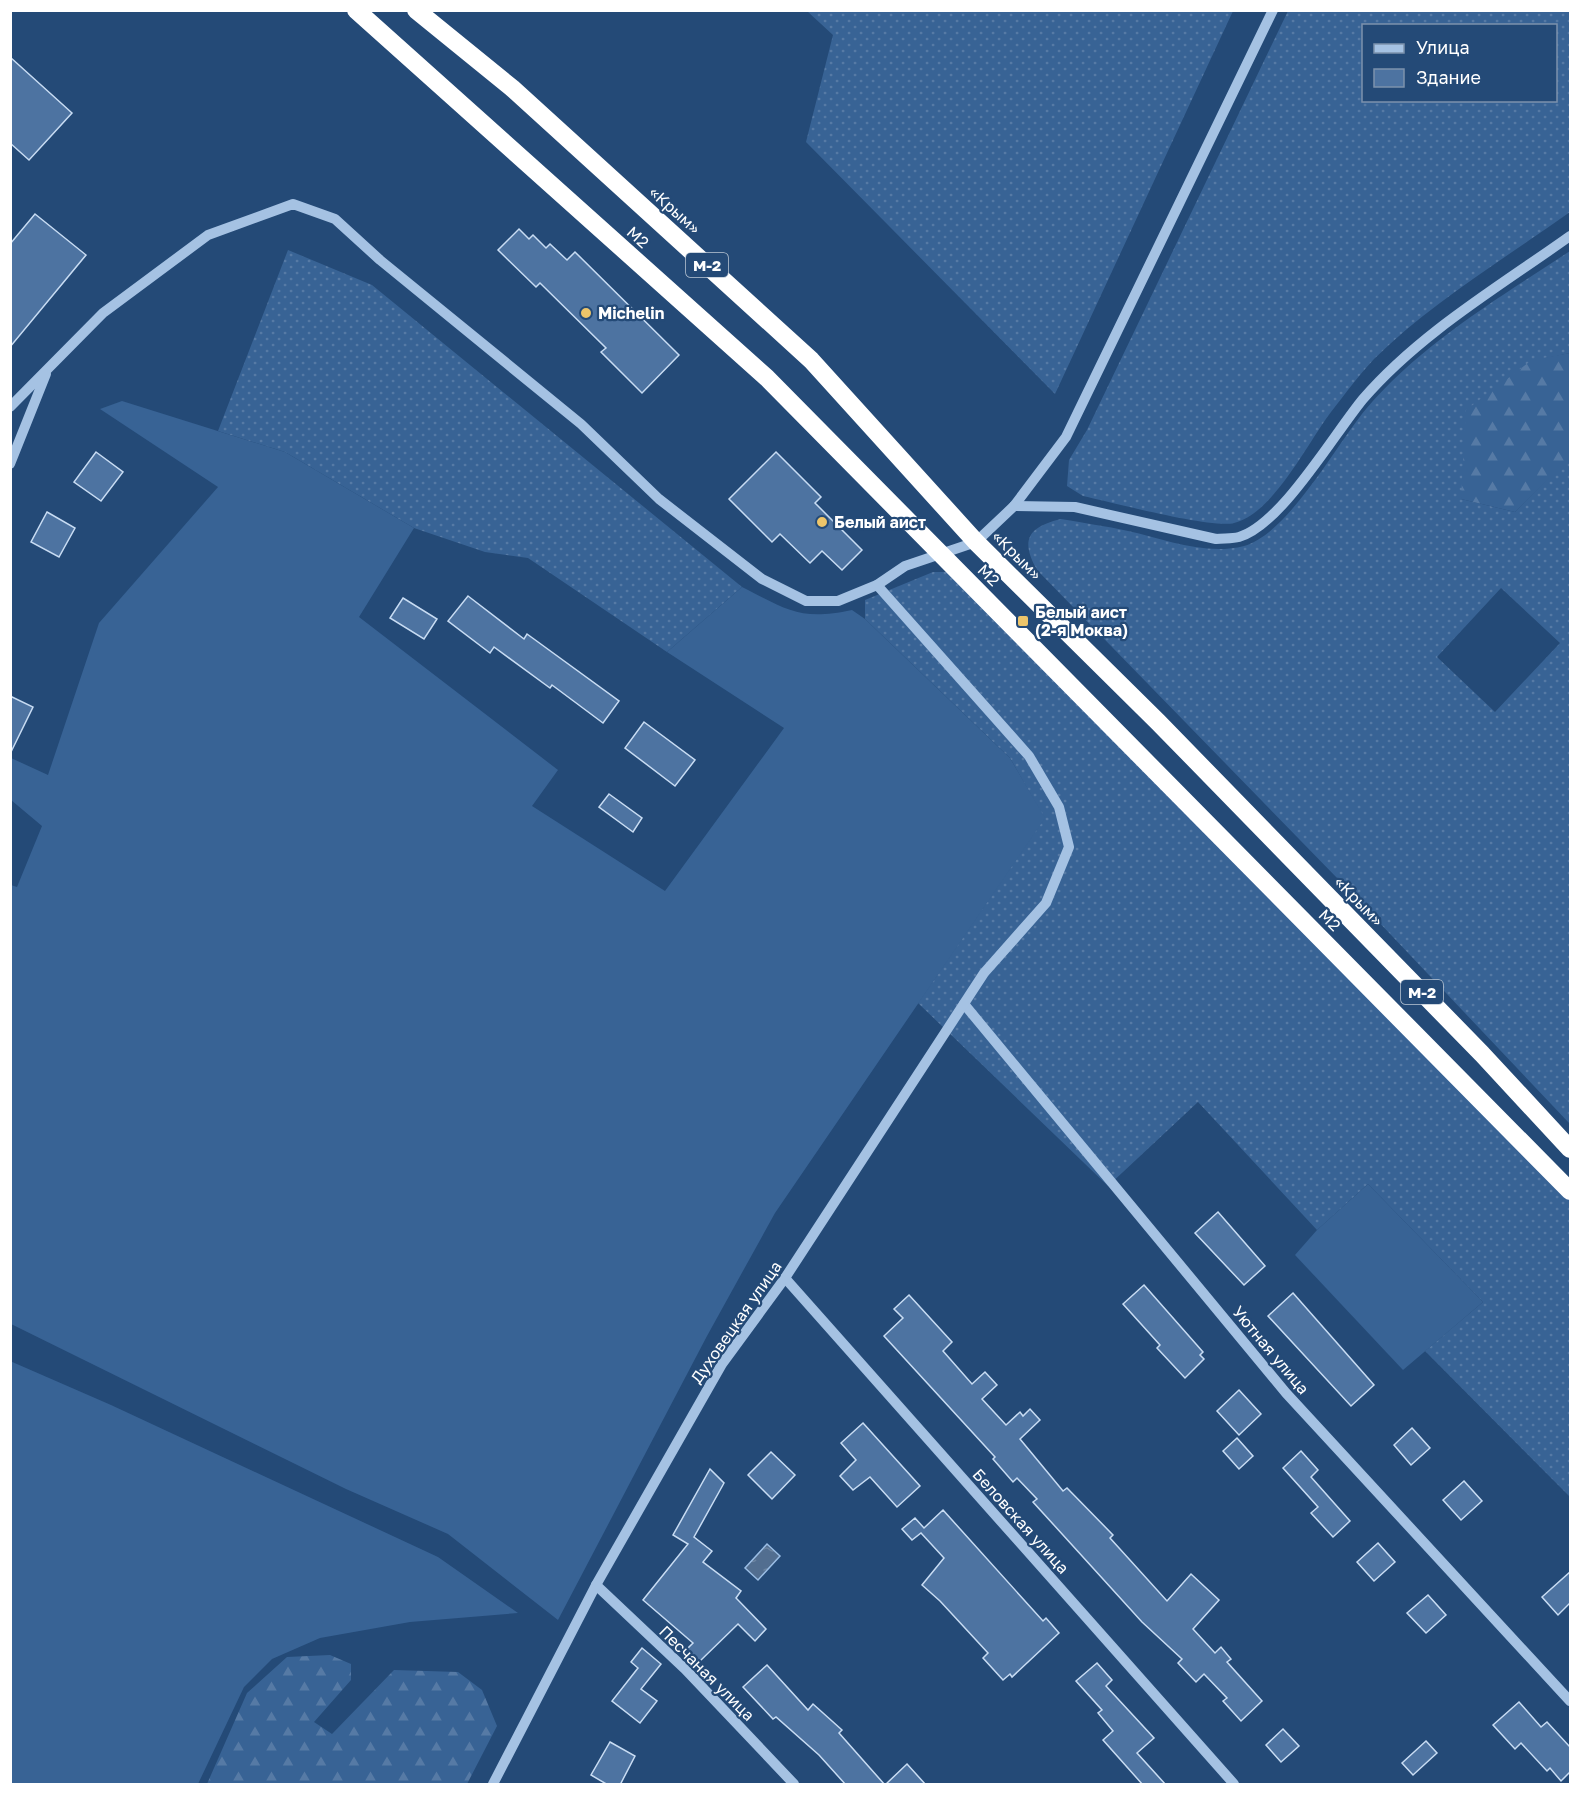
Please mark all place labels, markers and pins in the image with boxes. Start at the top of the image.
place label: Michelin [598,303,664,323]
marker: Michelin [579,306,593,320]
place label: Белый аист [834,512,926,532]
marker: Белый аист [815,515,829,529]
place label: Белый аист (2-я Моква) [1035,602,1128,640]
marker: Белый аист (2-я Моква) [1016,614,1030,628]

